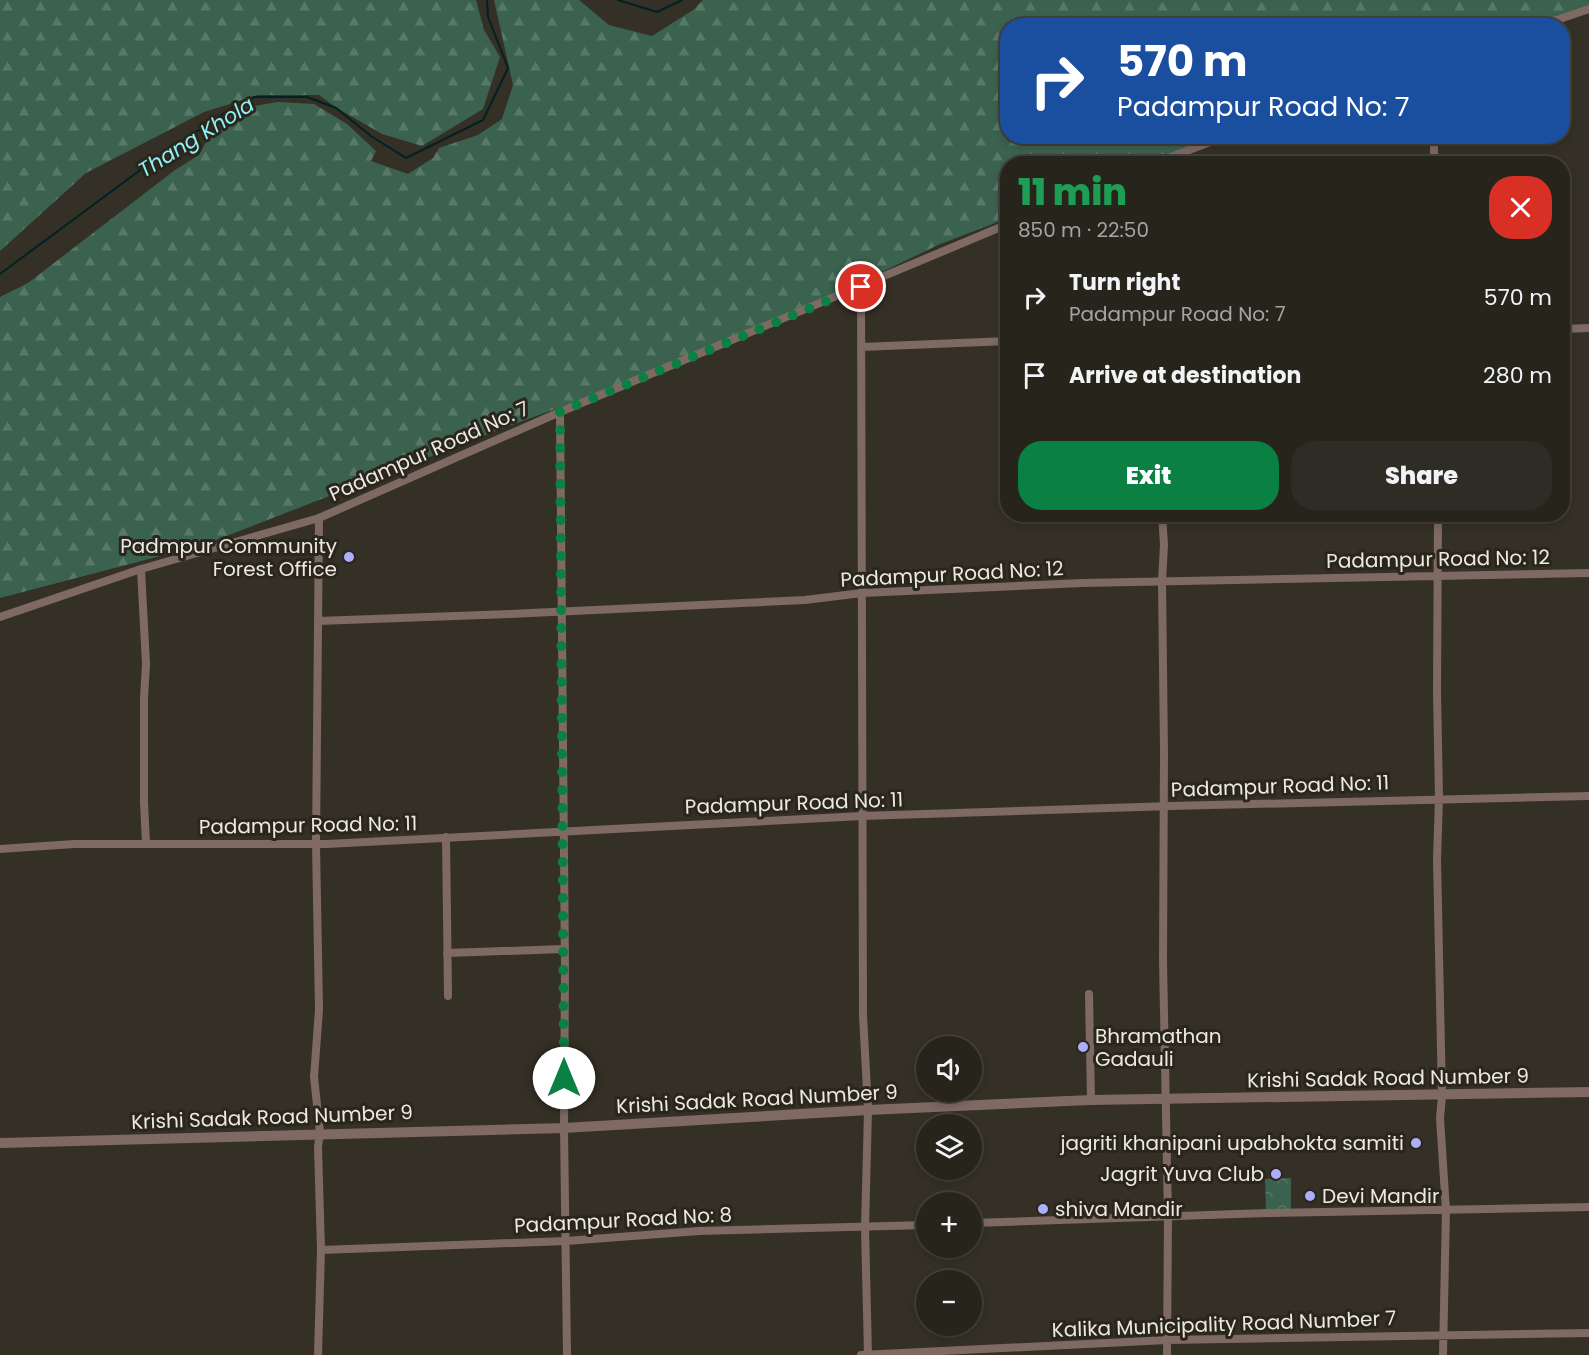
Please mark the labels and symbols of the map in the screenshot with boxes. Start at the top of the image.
water label: Thang Khola [132,90,260,184]
pin [835,261,886,312]
street label: Padampur Road No: 7 [324,394,534,508]
place label: Padmpur Community Forest Office [120,532,337,583]
street label: Padampur Road No: 12 [1326,543,1550,575]
marker: Padmpur Community Forest Office [342,550,356,564]
street label: Padampur Road No: 12 [840,554,1064,594]
street label: Padampur Road No: 11 [1170,768,1390,804]
street label: Padampur Road No: 11 [684,785,904,821]
street label: Padampur Road No: 11 [199,809,417,841]
place label: Bhramathan Gadauli [1095,1022,1222,1073]
marker: Bhramathan Gadauli [1076,1040,1090,1054]
position arrow [532,1046,596,1110]
street label: Krishi Sadak Road Number 9 [1247,1062,1529,1094]
street label: Krishi Sadak Road Number 9 [615,1078,899,1120]
street label: Krishi Sadak Road Number 9 [131,1098,413,1136]
place label: jagriti khanipani upabhokta samiti [1060,1129,1404,1157]
marker: jagriti khanipani upabhokta samiti [1409,1136,1423,1150]
place label: Jagrit Yuva Club [1100,1160,1264,1188]
marker: Jagrit Yuva Club [1269,1167,1283,1181]
place label: Devi Mandir [1322,1182,1439,1210]
marker: Devi Mandir [1303,1189,1317,1203]
place label: shiva Mandir [1055,1195,1183,1223]
street label: Padampur Road No: 8 [513,1200,733,1240]
marker: shiva Mandir [1036,1202,1050,1216]
street label: Kalika Municipality Road Number 7 [1051,1304,1397,1344]

